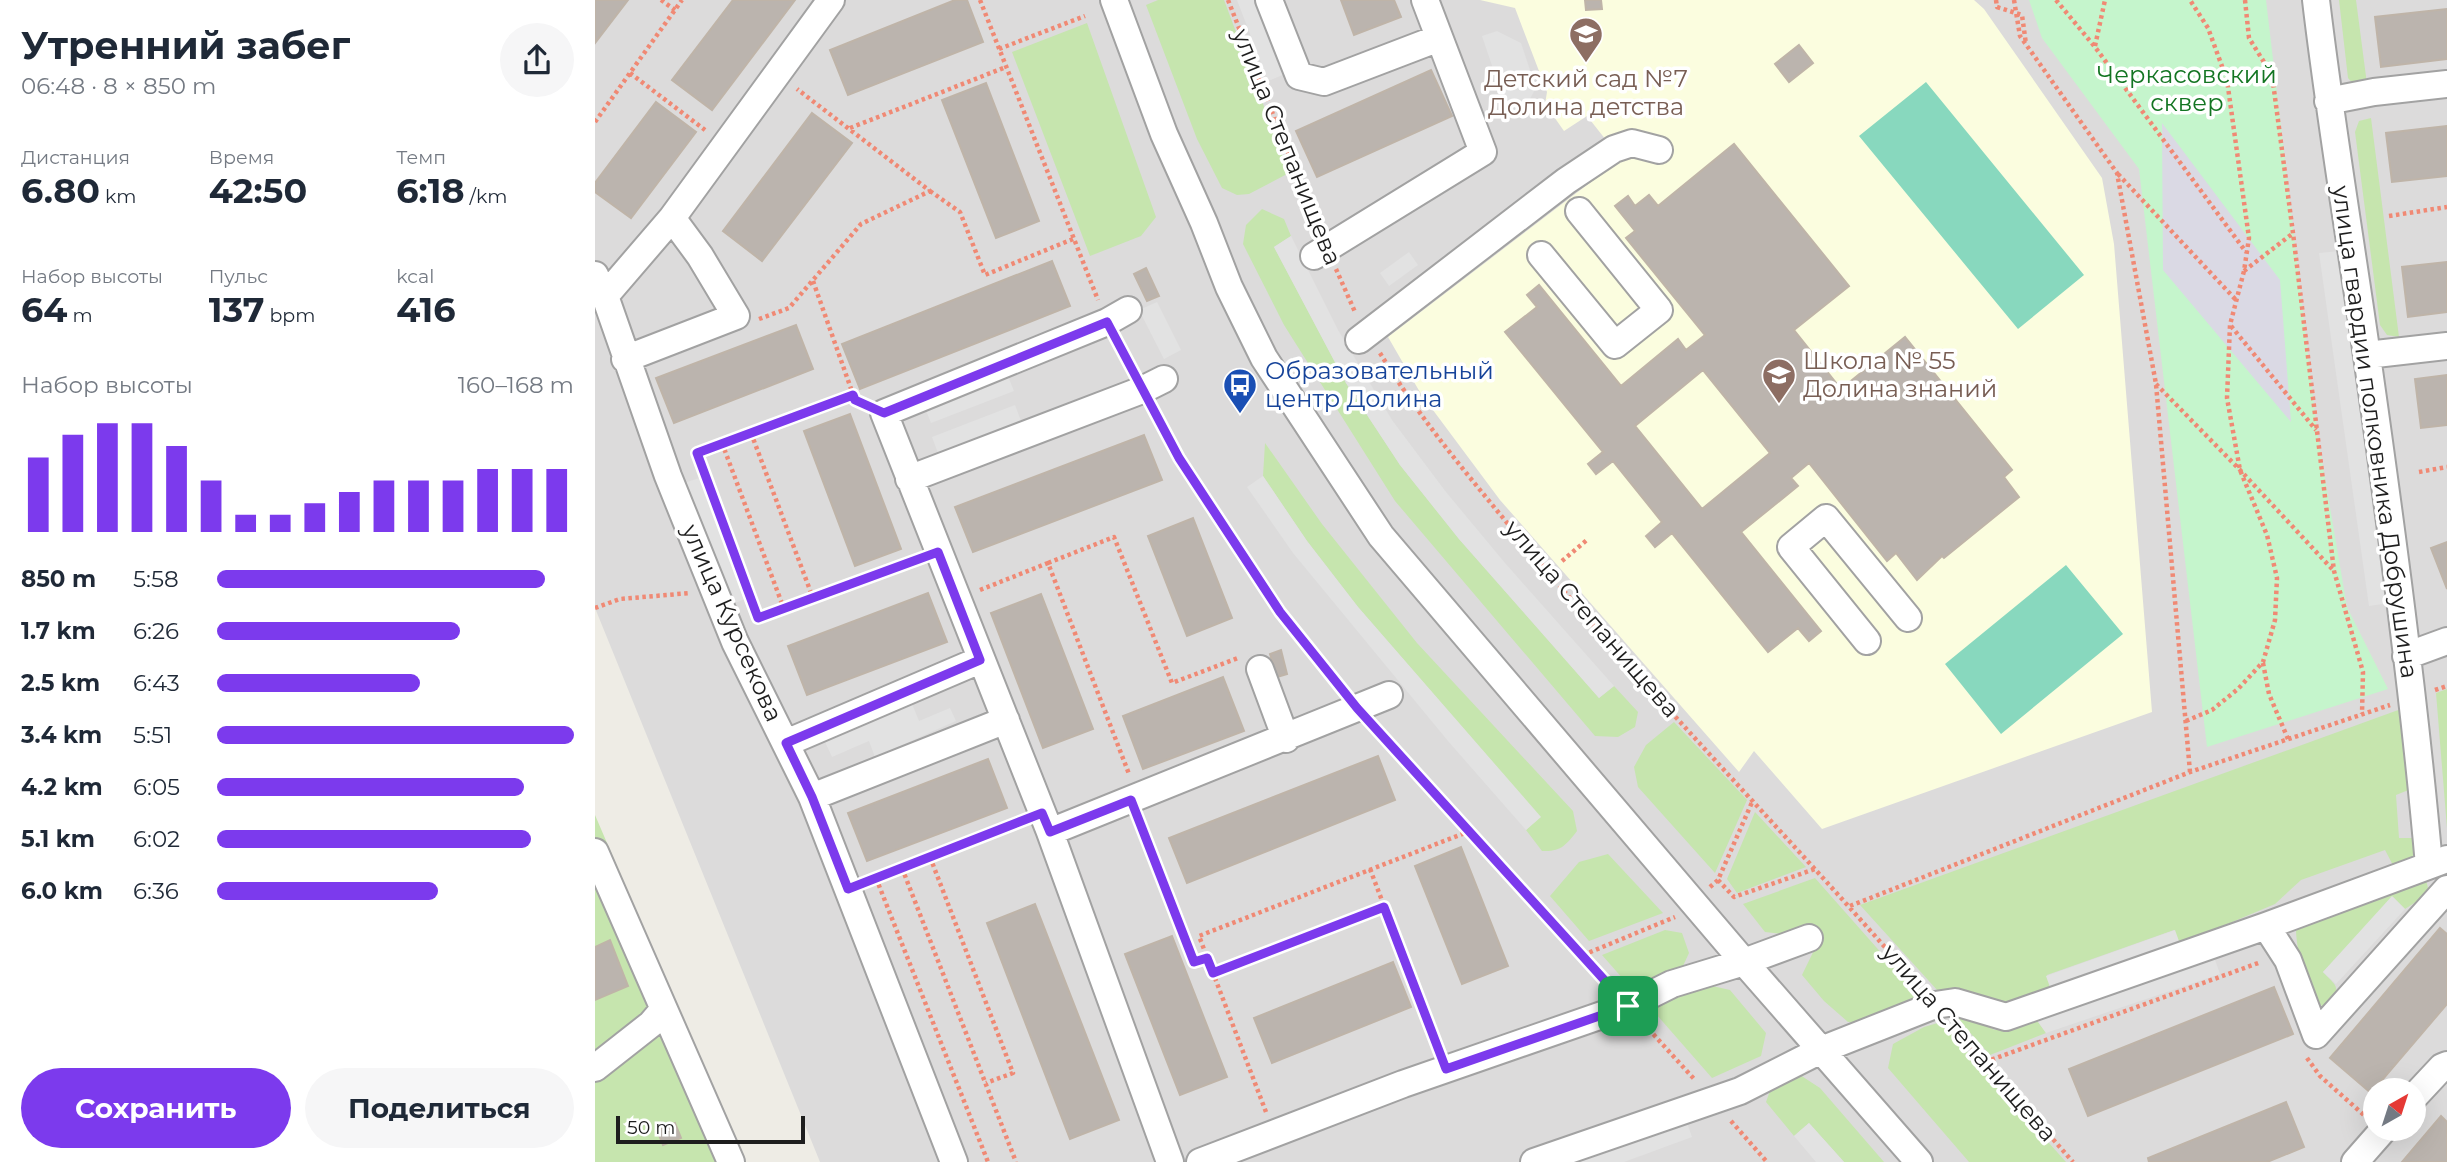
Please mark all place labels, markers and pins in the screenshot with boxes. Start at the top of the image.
school or university icon: Детский сад №7 Долина детства [1567,15,1605,64]
place label: Детский сад №7 Долина детства [1484,64,1688,121]
place label: Школа № 55 Долина знаний [1803,346,1997,403]
place label: Образовательный центр Долина [1265,356,1494,413]
school or university icon: Школа № 55 Долина знаний [1760,356,1798,405]
bus stop icon: Образовательный центр Долина [1221,366,1259,415]
pin [1598,976,1658,1036]

